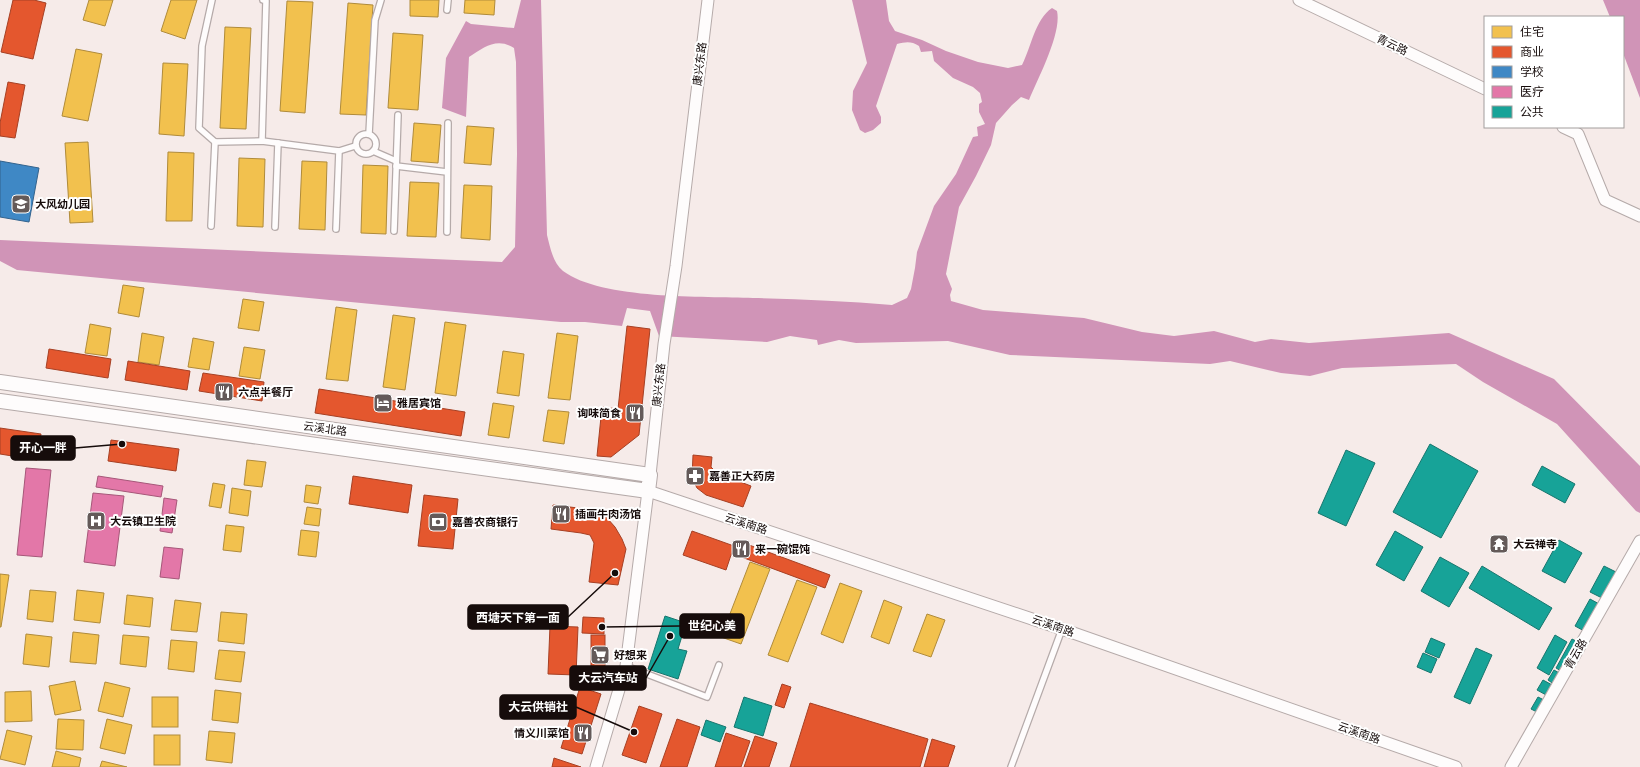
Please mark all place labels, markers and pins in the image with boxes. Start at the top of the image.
school or university icon: 大风幼儿园 [10,193,32,215]
place label: 大风幼儿园 [35,198,90,211]
restaurant icon: 六点半餐厅 [213,381,235,403]
place label: 六点半餐厅 [238,386,293,399]
hotel icon: 雅居宾馆 [372,392,394,414]
place label: 雅居宾馆 [397,397,441,410]
restaurant icon: 询味简食 [624,402,646,424]
place label: 询味简食 [577,407,621,420]
callout: 开心一胖 [11,436,75,460]
pharmacy icon: 嘉善正大药房 [684,465,706,487]
place label: 嘉善正大药房 [709,470,775,483]
restaurant icon: 插画牛肉汤馆 [550,503,572,525]
place label: 插画牛肉汤馆 [575,508,641,521]
hospital icon: 大云镇卫生院 [85,510,107,532]
bank icon: 嘉善农商银行 [427,511,449,533]
place label: 大云镇卫生院 [110,515,176,528]
place label: 嘉善农商银行 [452,516,518,529]
temple icon: 大云禅寺 [1488,533,1510,555]
restaurant icon: 来一碗馄饨 [730,538,752,560]
place label: 大云禅寺 [1513,538,1557,551]
place label: 来一碗馄饨 [755,543,810,556]
callout: 西塘天下第一面 [468,605,568,629]
callout: 世纪心美 [680,614,744,638]
supermarket icon: 好想来 [589,644,611,666]
place label: 好想来 [614,649,647,662]
callout: 大云汽车站 [570,666,646,690]
callout: 大云供销社 [500,695,576,719]
restaurant icon: 情义川菜馆 [572,722,594,744]
place label: 情义川菜馆 [514,727,569,740]

